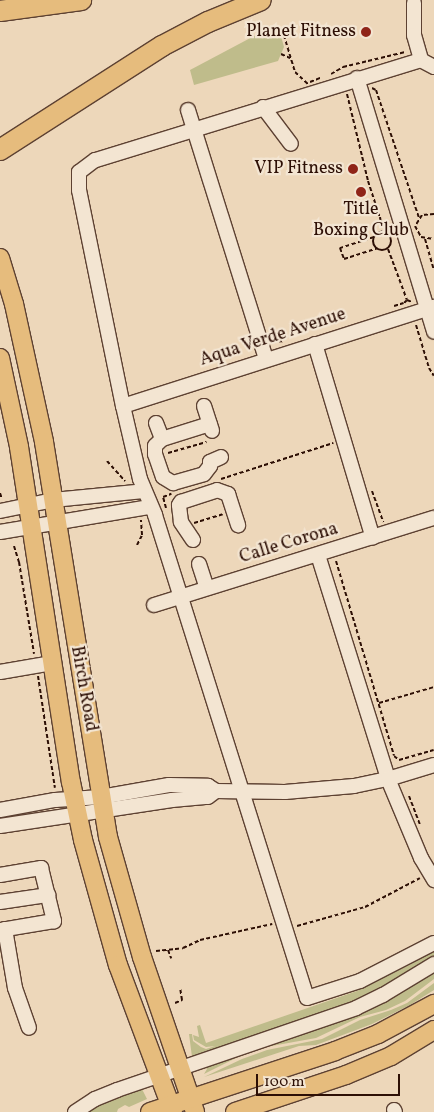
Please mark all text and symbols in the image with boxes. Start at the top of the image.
place label: Planet Fitness [246,21,356,43]
marker: Planet Fitness [360,26,372,38]
place label: VIP Fitness [254,158,343,180]
marker: VIP Fitness [347,163,359,175]
marker: Title Boxing Club [355,186,367,198]
place label: Title Boxing Club [313,200,409,242]
street label: Aqua Verde Avenue [197,304,349,372]
street label: Calle Corona [237,519,341,569]
street label: Birch Road [65,644,101,734]
scale bar [259,1064,403,1096]
text: 100 m [264,1072,304,1093]

